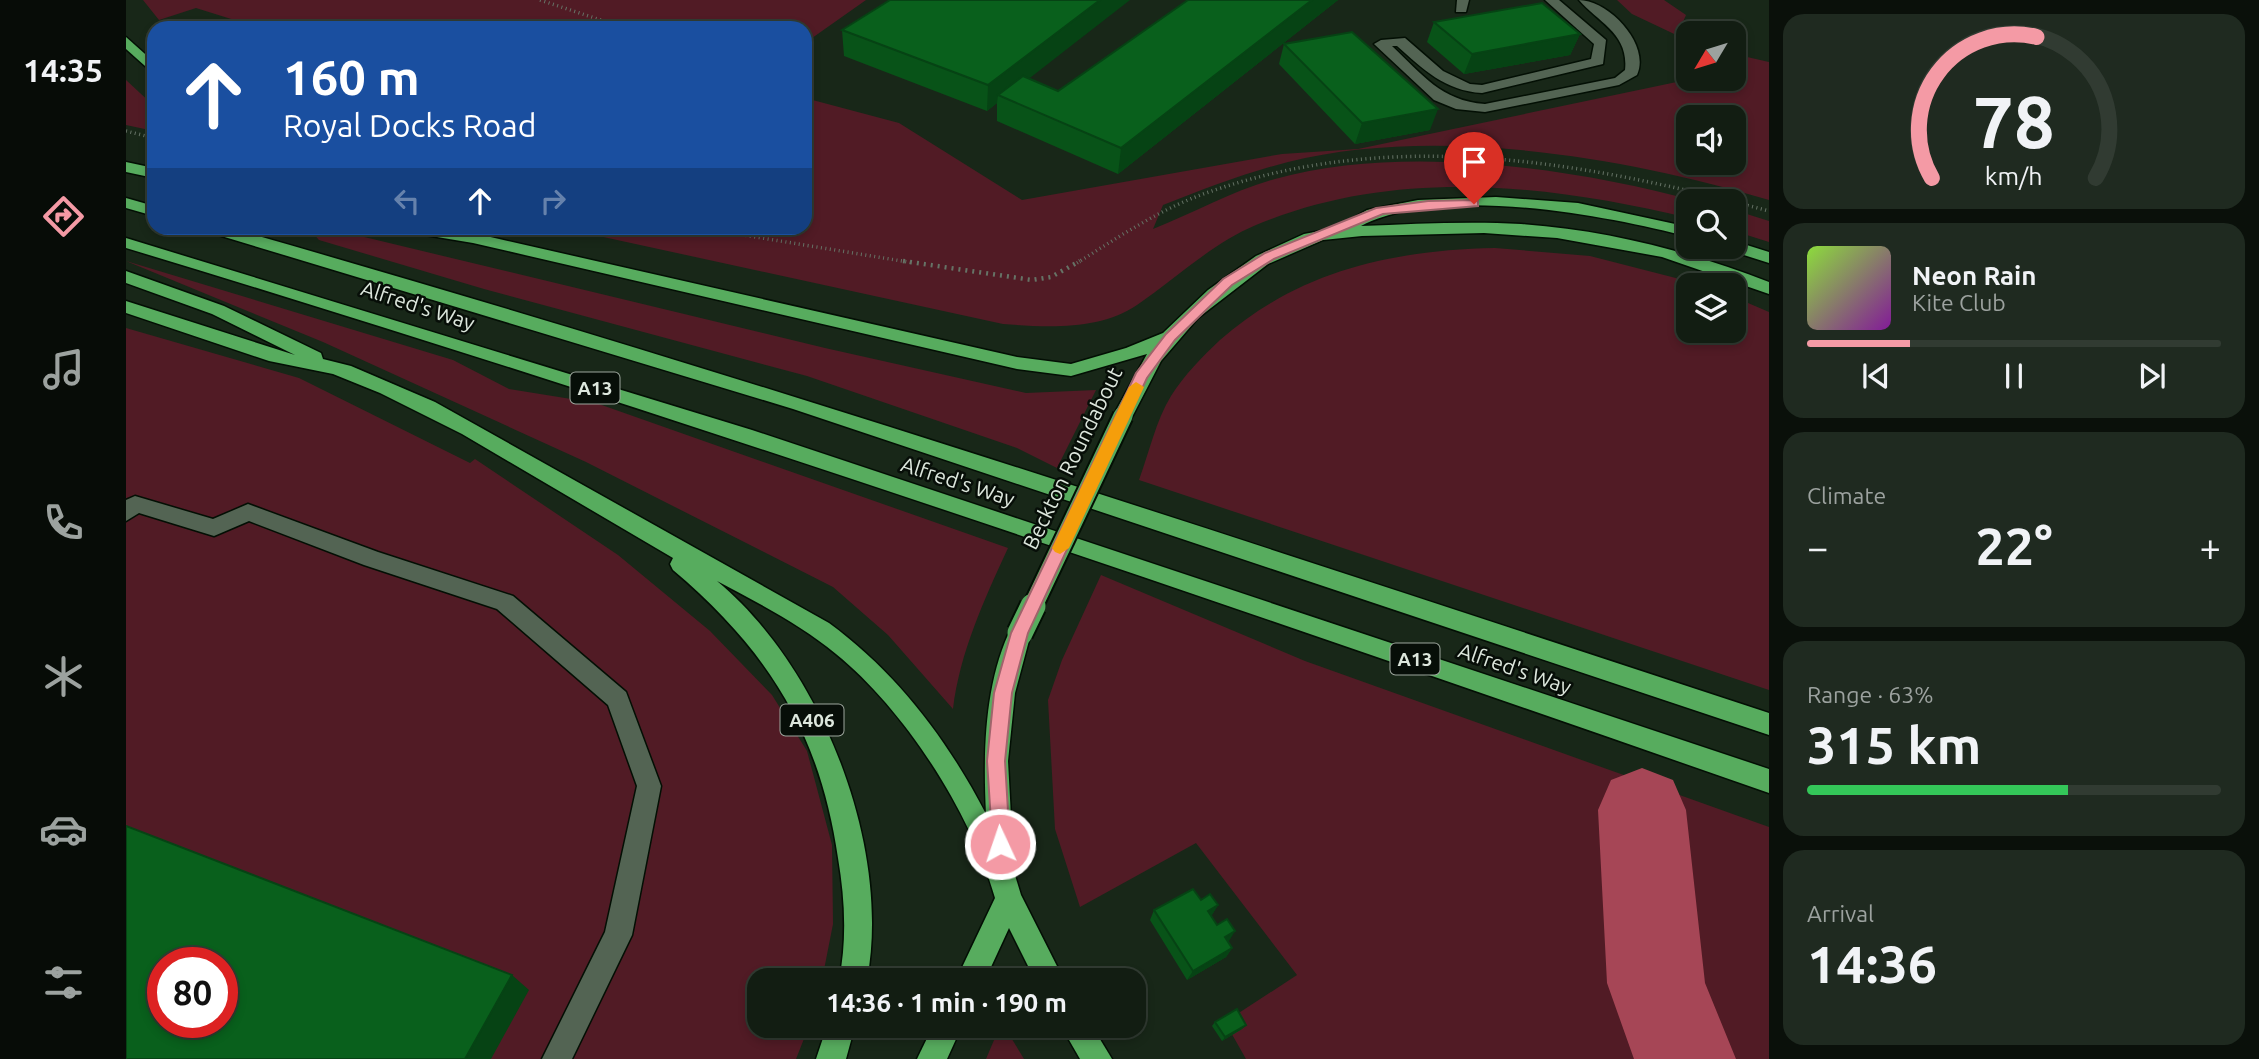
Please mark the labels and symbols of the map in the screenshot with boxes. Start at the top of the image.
north arrow [1676,21,1746,91]
pin [1444,132,1504,204]
street label: Alfred's Way [358,275,478,335]
street label: Beckton Roundabout [1017,363,1127,553]
road number: A13 [570,372,620,404]
street label: Alfred's Way [898,451,1018,511]
street label: Alfred's Way [1455,637,1575,699]
road number: A13 [1390,644,1440,674]
road number: A406 [780,705,844,736]
position arrow [963,807,1037,881]
speed limit sign: 80 [147,947,238,1038]

